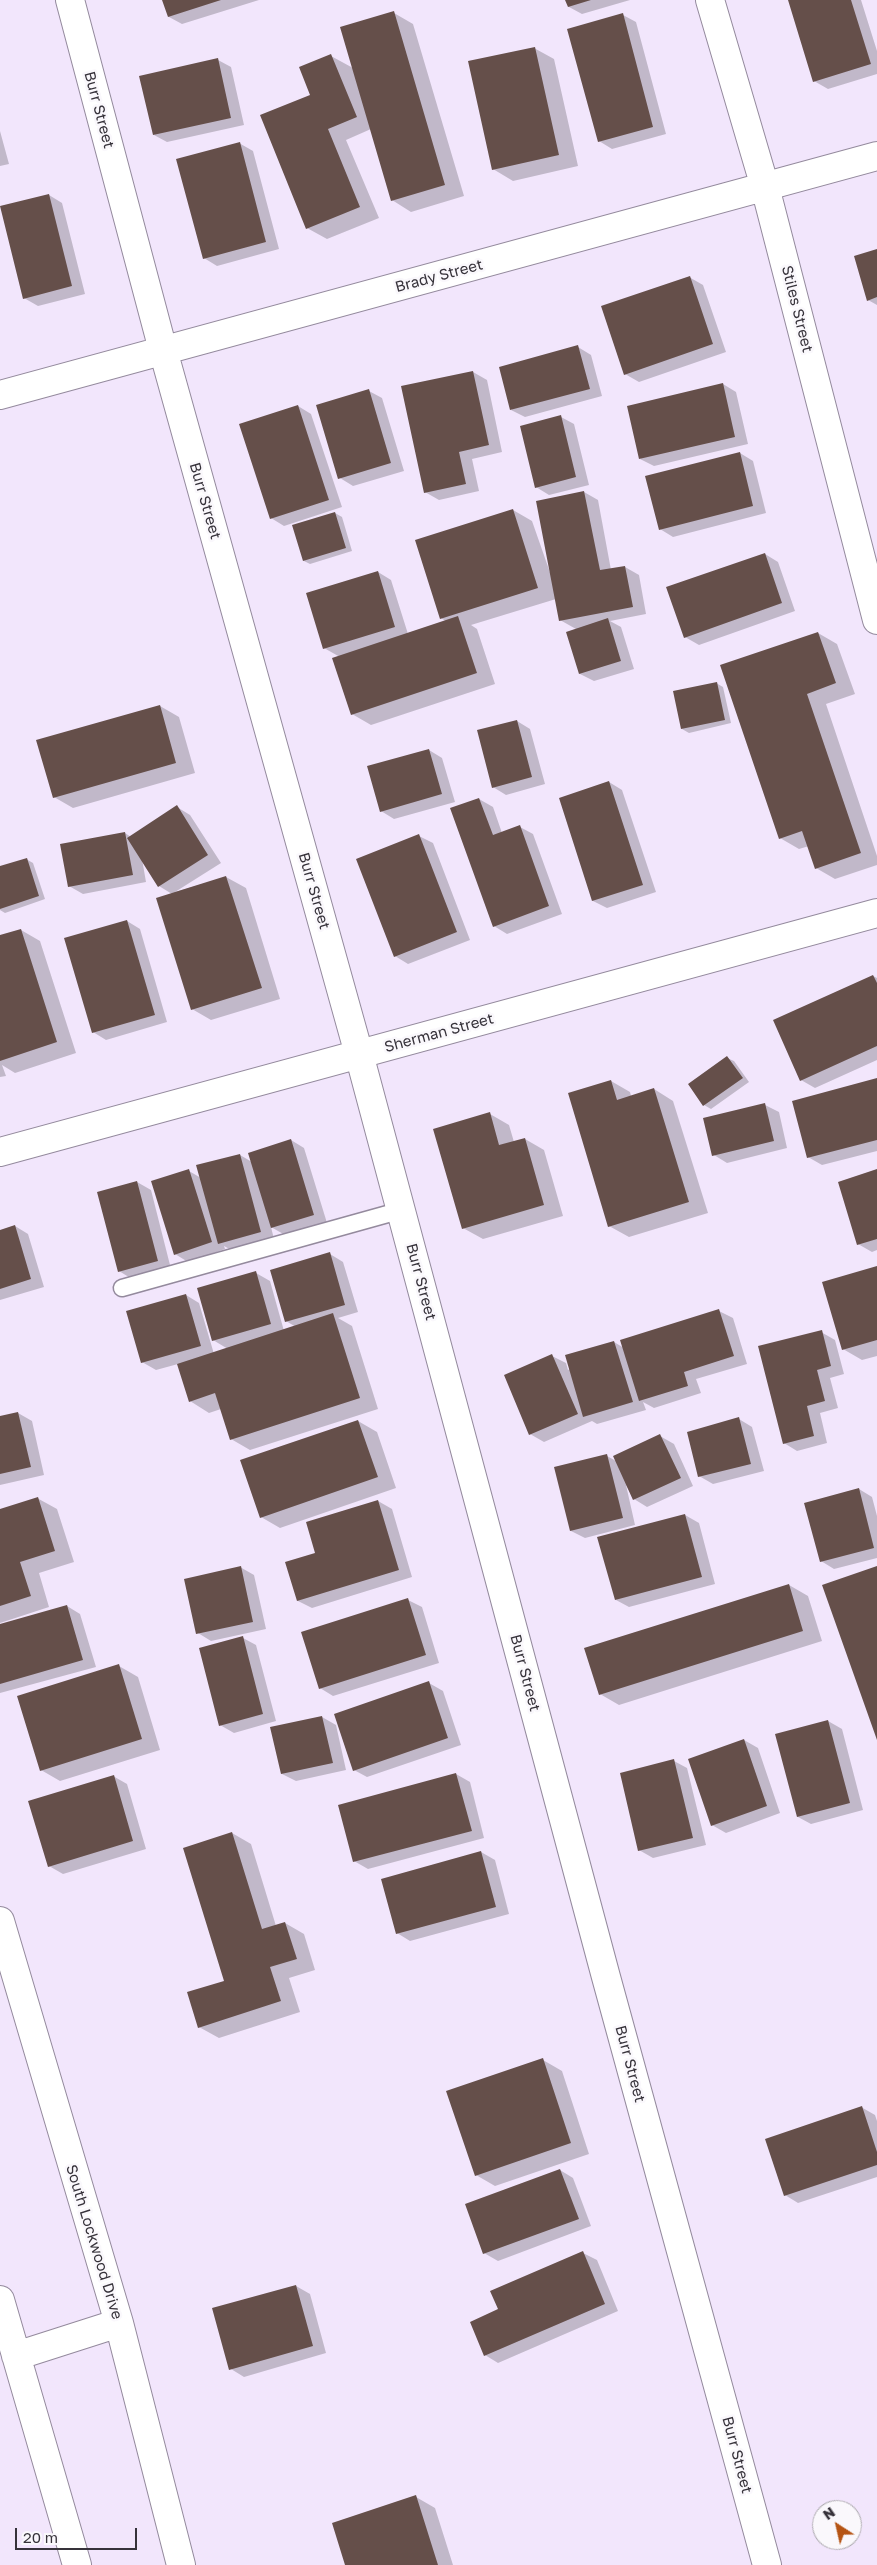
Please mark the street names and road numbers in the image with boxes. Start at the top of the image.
street label: Burr Street [80,70,118,150]
street label: Brady Street [393,256,485,296]
street label: Stiles Street [778,264,816,354]
street label: Burr Street [185,461,225,541]
street label: Burr Street [294,851,334,931]
street label: Sherman Street [382,1010,496,1056]
street label: Burr Street [402,1242,440,1322]
street label: Burr Street [506,1633,544,1713]
street label: Burr Street [611,2024,649,2104]
street label: South Lockwood Drive [62,2162,126,2322]
street label: Burr Street [718,2415,756,2495]

